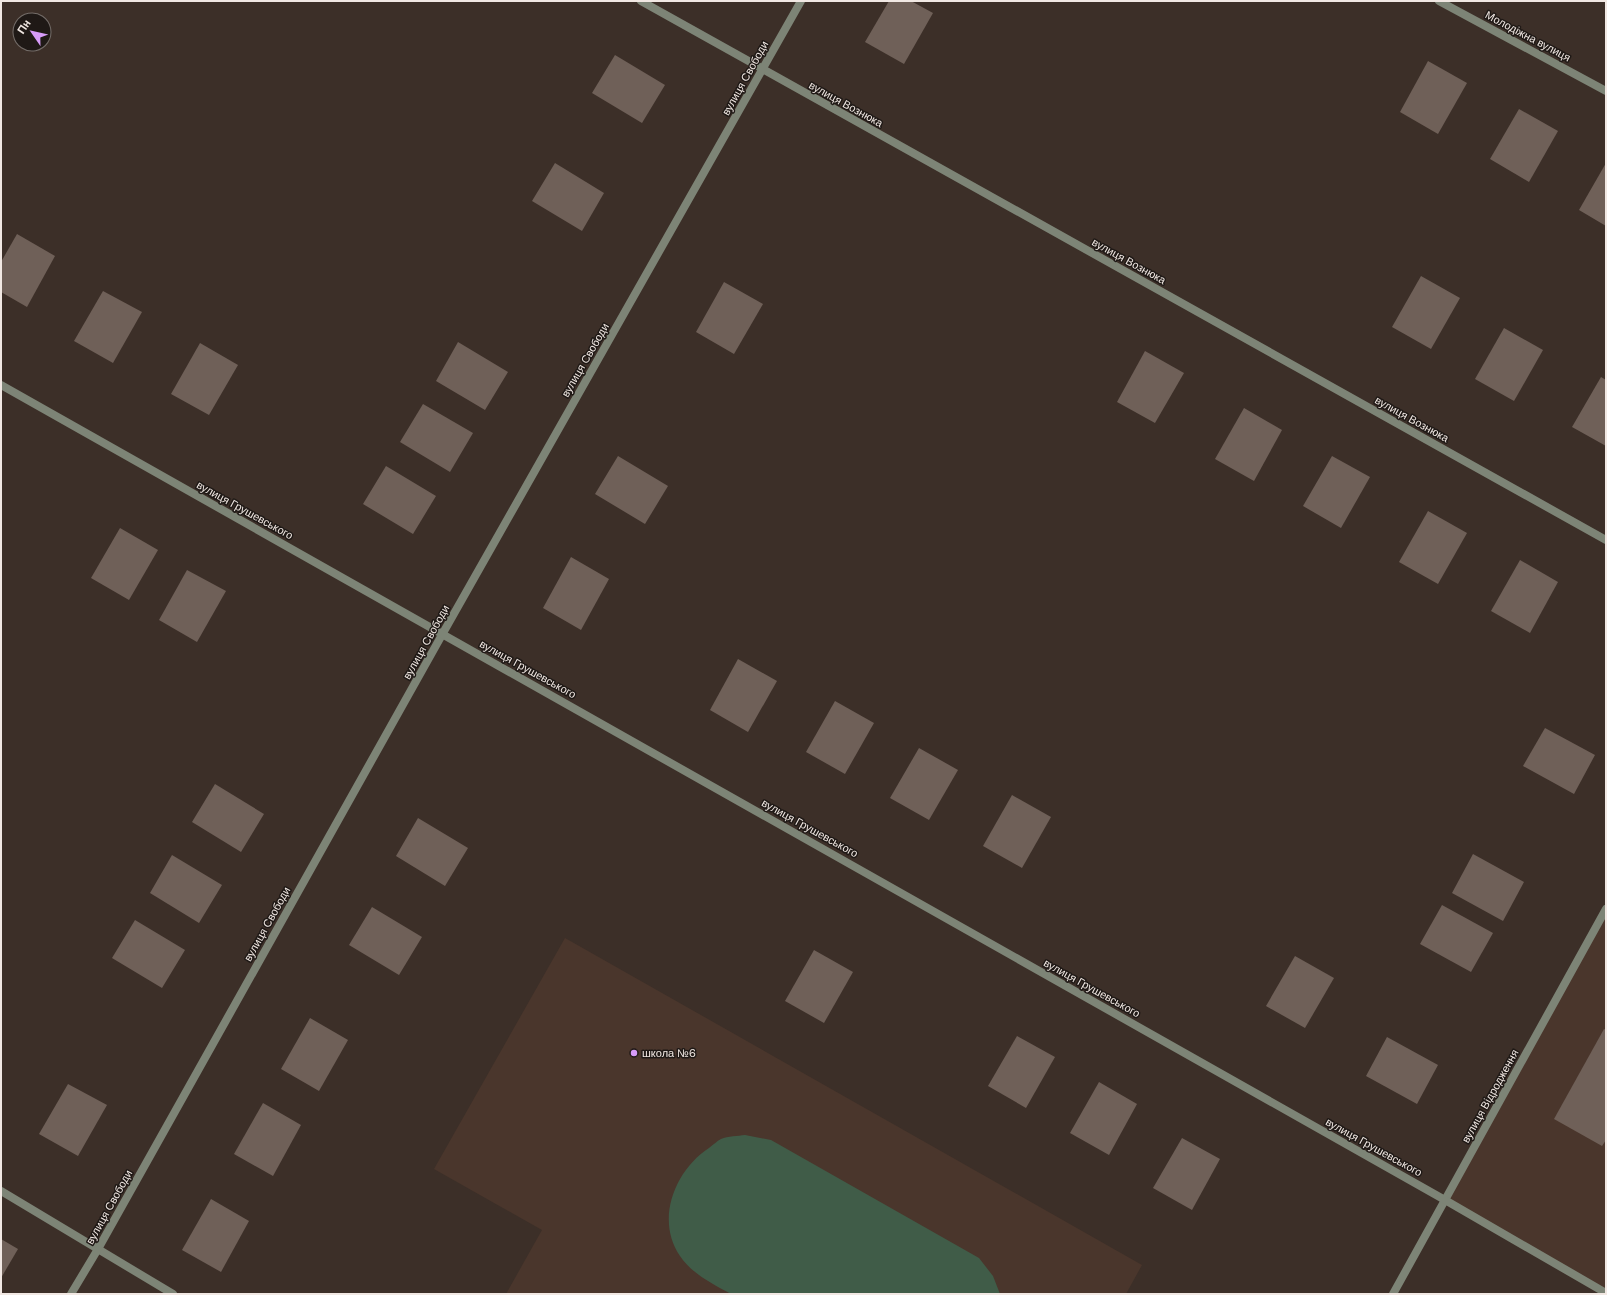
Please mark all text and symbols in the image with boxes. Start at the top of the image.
street label: Молодіжна вулиця [1483,8,1573,64]
north arrow [12,12,52,52]
text: Пн [14,16,34,36]
street label: вулиця Свободи [719,38,771,118]
street label: вулиця Вознюка [807,78,886,131]
street label: вулиця Вознюка [1090,235,1169,288]
street label: вулиця Свободи [558,320,612,400]
street label: вулиця Вознюка [1373,393,1452,446]
street label: вулиця Грушевського [194,478,296,542]
street label: вулиця Свободи [400,602,452,682]
street label: вулиця Грушевського [477,637,579,701]
street label: вулиця Грушевського [759,796,861,860]
street label: вулиця Свободи [241,884,293,964]
street label: вулиця Грушевського [1041,956,1143,1020]
place label: школа №6 [642,1046,696,1060]
street label: вулиця Відродження [1458,1047,1522,1145]
marker: школа №6 [629,1048,639,1058]
street label: вулиця Грушевського [1323,1115,1425,1179]
street label: вулиця Свободи [83,1167,135,1247]

